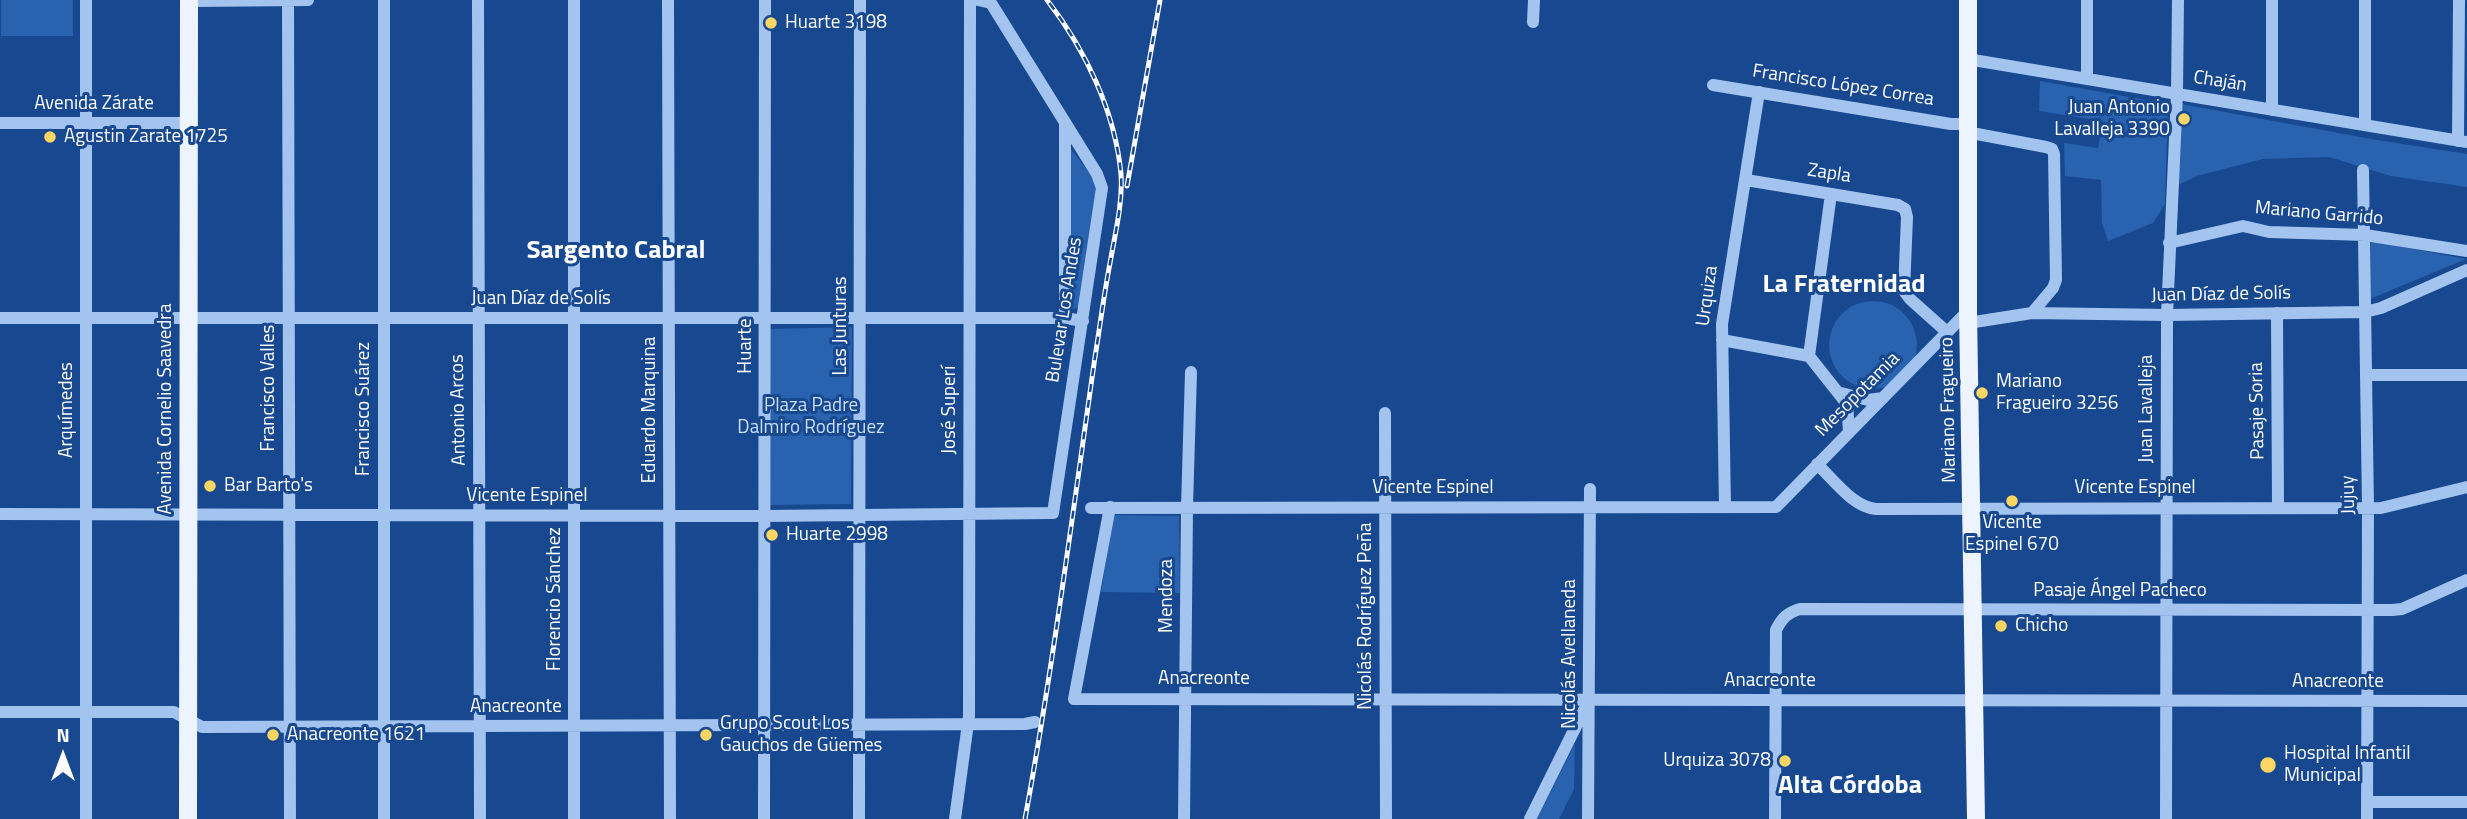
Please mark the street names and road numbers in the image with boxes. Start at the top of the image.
street label: Francisco López Correa [1751,60,1935,112]
street label: Chaján [2192,67,2248,97]
street label: Avenida Zárate [34,93,154,115]
street label: Zapla [1806,159,1852,189]
street label: Mariano Garrido [2254,197,2384,231]
street label: Bulevar Los Andes [1042,236,1088,384]
street label: Urquiza [1692,264,1724,328]
street label: Las Junturas [830,276,852,376]
street label: Juan Díaz de Solís [2151,282,2291,308]
street label: Juan Díaz de Solís [471,288,611,310]
street label: Avenida Cornelio Saavedra [155,304,177,514]
street label: Huarte [735,318,757,374]
street label: Francisco Valles [258,325,280,451]
street label: Eduardo Marquina [639,337,661,483]
street label: Mariano Fragueiro [1936,337,1962,483]
street label: Francisco Suárez [353,342,375,476]
street label: Mesopotamia [1811,348,1905,442]
street label: Antonio Arcos [447,354,471,466]
street label: Juan Lavalleja [2136,355,2158,463]
street label: Arquímedes [56,362,78,458]
street label: Pasaje Soria [2246,362,2270,460]
street label: José Superí [939,366,961,454]
street label: Jujuy [2337,475,2361,515]
street label: Vicente Espinel [1372,477,1494,499]
street label: Vicente Espinel [2074,477,2196,499]
street label: Vicente Espinel [466,485,588,507]
street label: Nicolás Rodríguez Peña [1355,522,1377,710]
street label: Florencio Sánchez [544,527,566,671]
street label: Mendoza [1156,559,1178,633]
street label: Nicolás Avellaneda [1559,579,1581,729]
street label: Pasaje Ángel Pacheco [2033,580,2207,602]
street label: Anacreonte [1158,668,1250,690]
street label: Anacreonte [1724,670,1816,692]
street label: Anacreonte [2292,671,2384,693]
street label: Anacreonte [470,696,562,718]

